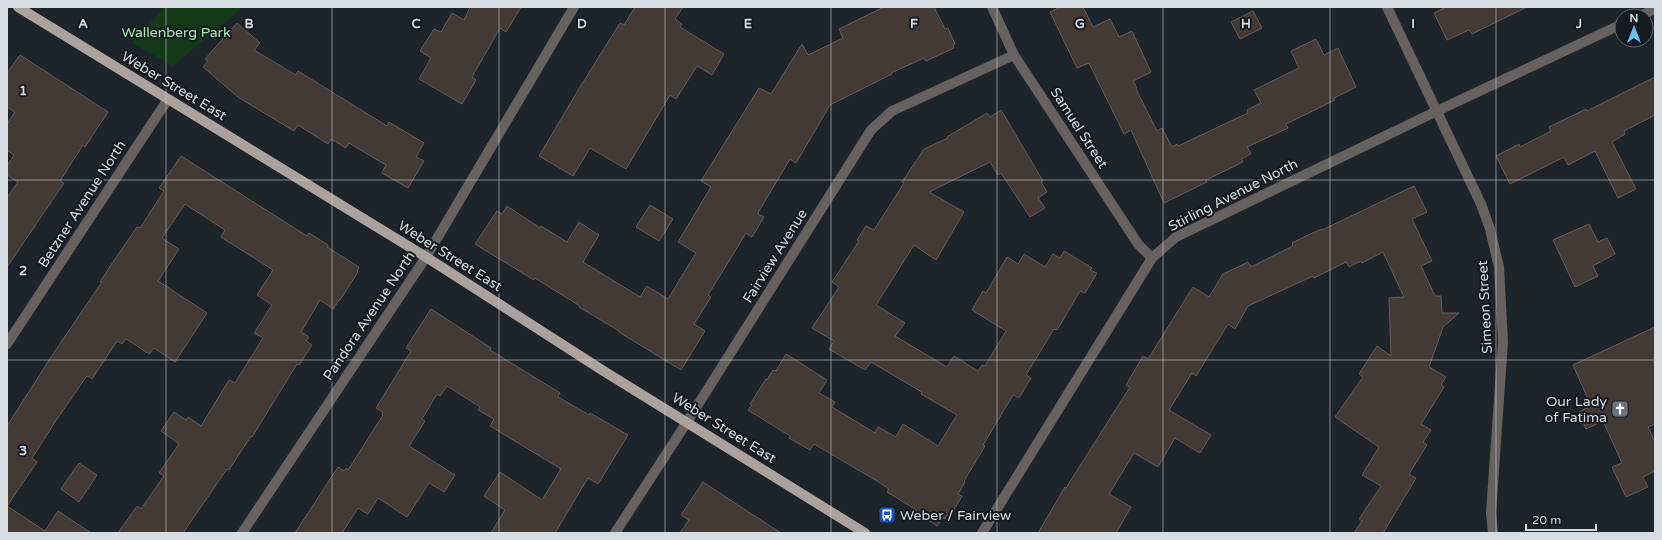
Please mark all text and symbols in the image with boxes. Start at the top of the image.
north arrow [1614,8,1654,48]
text: N [1630,12,1638,25]
text: A [78,16,88,32]
text: B [244,16,254,32]
text: C [411,16,421,32]
text: D [577,16,587,32]
text: E [744,16,752,32]
text: F [910,16,918,32]
text: G [1075,16,1085,32]
text: H [1241,16,1251,32]
text: I [1411,16,1415,32]
text: J [1575,16,1582,32]
park label: Wallenberg Park [121,24,231,41]
street label: Weber Street East [118,48,230,124]
text: 1 [19,83,27,99]
street label: Samuel Street [1047,84,1112,172]
street label: Betzner Avenue North [35,137,129,271]
street label: Stirling Avenue North [1165,155,1301,235]
street label: Fairview Avenue [739,206,811,306]
street label: Weber Street East [395,217,506,295]
street label: Pandora Avenue North [319,248,419,384]
street label: Simeon Street [1474,259,1496,354]
text: 2 [19,263,27,279]
street label: Weber Street East [669,389,780,467]
place label: Our Lady of Fatima [1545,393,1607,426]
church icon: Our Lady of Fatima [1610,399,1630,419]
text: 3 [19,443,27,459]
bus stop icon: Weber / Fairview [877,505,897,525]
scale bar [1526,506,1596,532]
place label: Weber / Fairview [900,507,1011,524]
text: 20 m [1532,513,1561,527]

